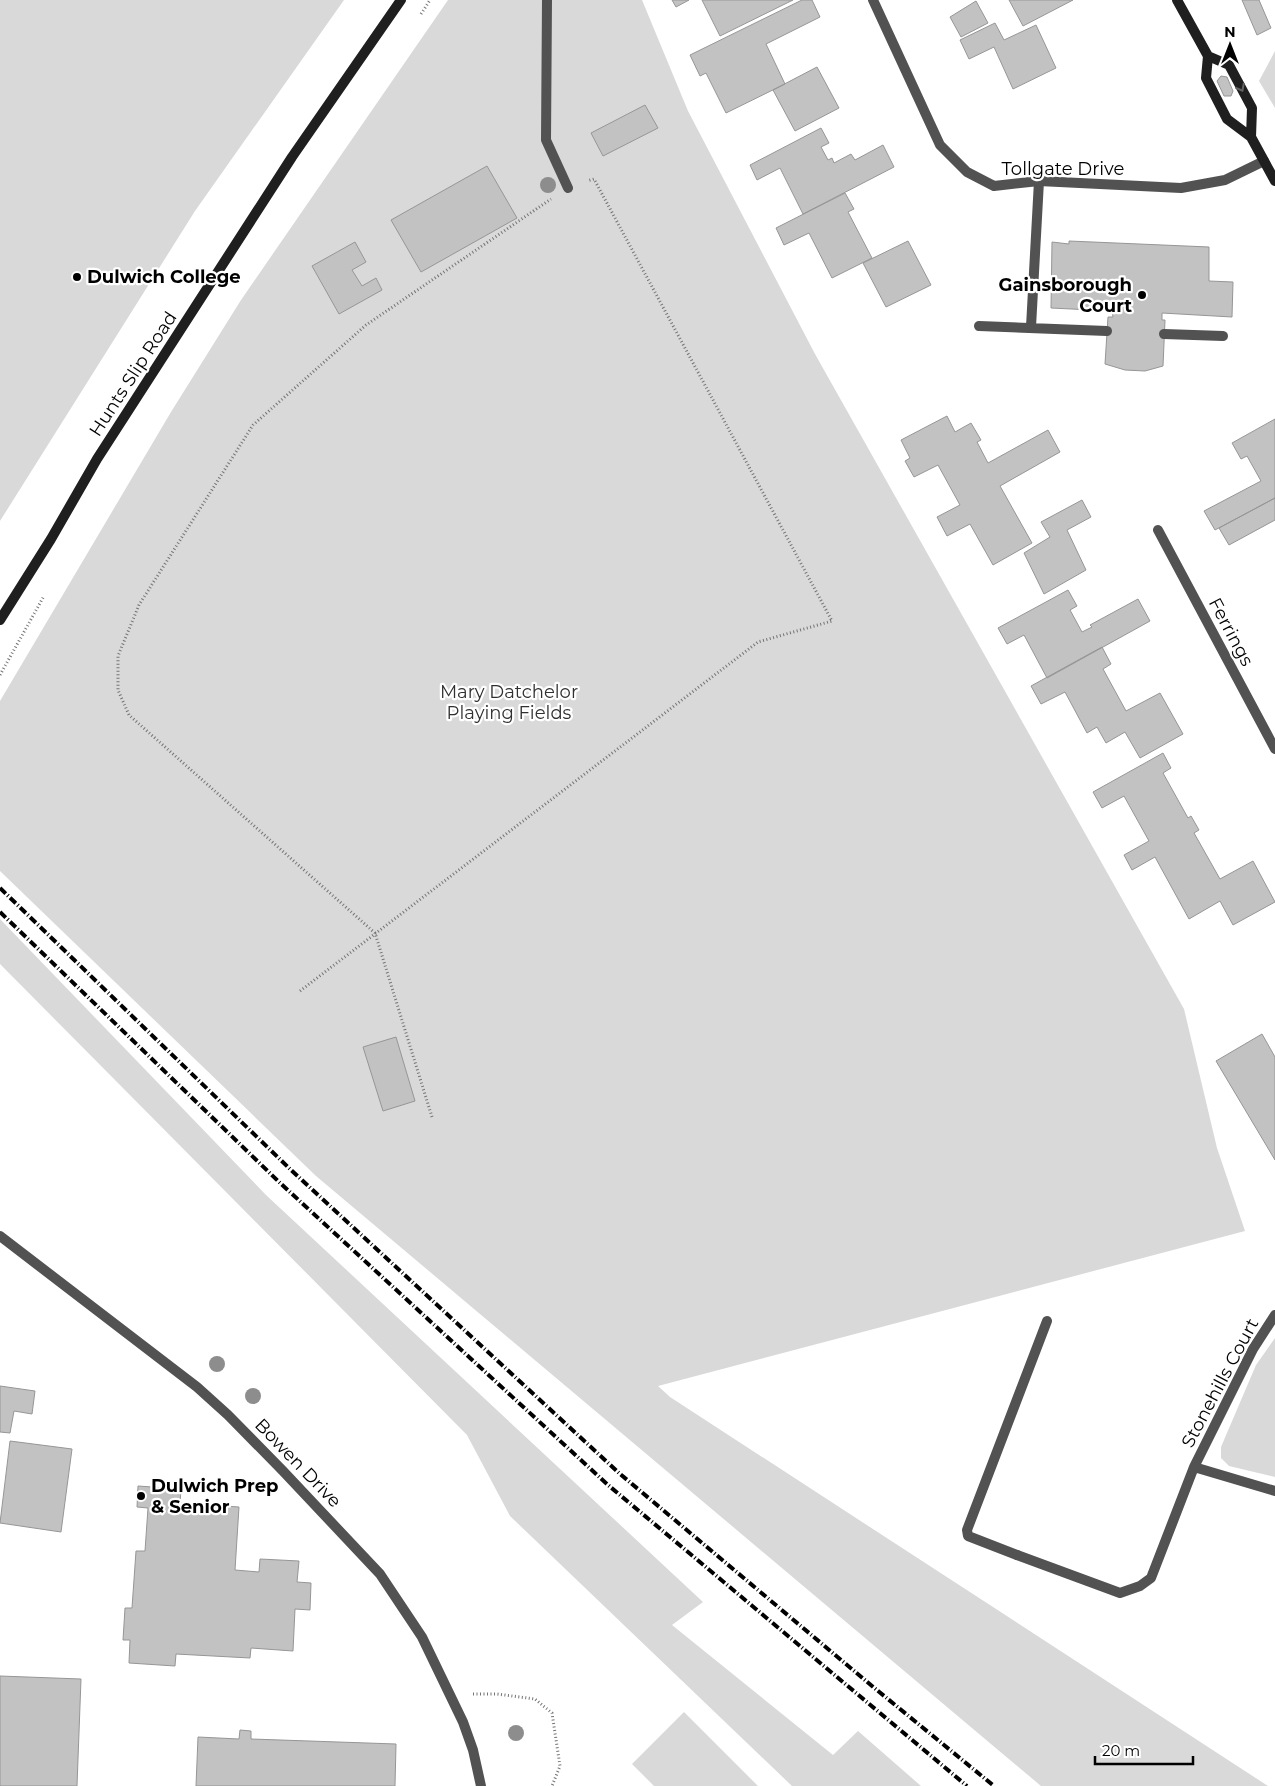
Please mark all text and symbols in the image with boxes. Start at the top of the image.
north arrow [1205,20,1255,70]
text: N [1224,23,1236,41]
one-way arrow [1235,83,1245,92]
street label: Tollgate Drive [1002,158,1125,180]
place label: Dulwich College [87,266,241,288]
marker: Dulwich College [71,271,83,283]
place label: Gainsborough Court [999,274,1132,317]
marker: Gainsborough Court [1136,289,1148,301]
street label: Hunts Slip Road [84,307,182,441]
street label: Ferrings [1204,594,1258,670]
park label: Mary Datchelor Playing Fields [440,681,578,724]
street label: Stonehills Court [1177,1315,1263,1451]
street label: Bowen Drive [250,1414,346,1512]
place label: Dulwich Prep & Senior [151,1475,278,1518]
marker: Dulwich Prep & Senior [135,1490,147,1502]
scale bar [1095,1734,1192,1766]
text: 20 m [1102,1741,1140,1760]

